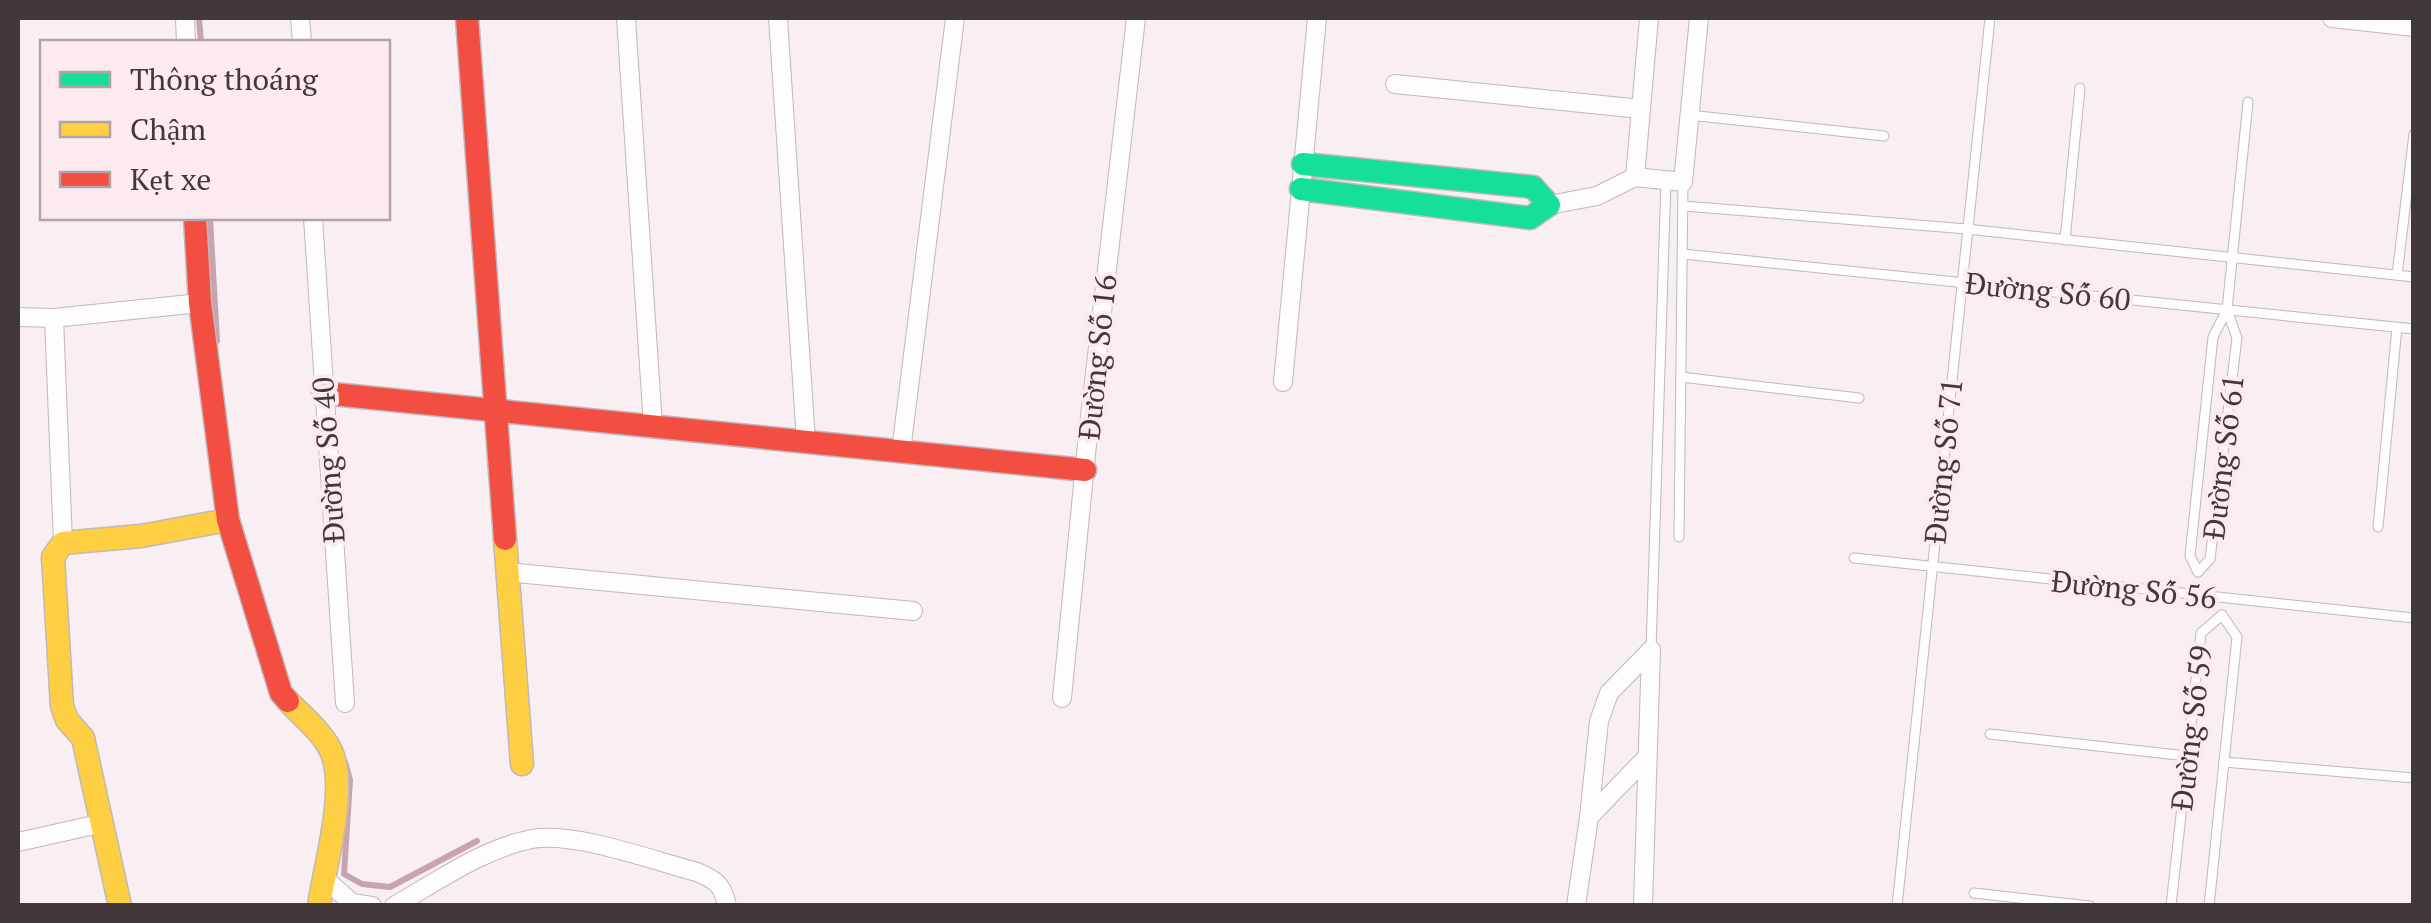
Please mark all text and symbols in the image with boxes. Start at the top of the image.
legend [40,40,390,220]
text: Thông thoáng [130,59,319,99]
text: Chậm [130,109,206,149]
text: Kẹt xe [130,159,211,199]
street label: Đường Số 60 [1963,262,2133,320]
street label: Đường Số 16 [1068,272,1126,442]
street label: Đường Số 61 [2193,372,2253,542]
street label: Đường Số 40 [302,376,354,544]
street label: Đường Số 71 [1914,376,1972,546]
street label: Đường Số 56 [2049,560,2219,618]
street label: Đường Số 59 [2161,643,2221,813]

